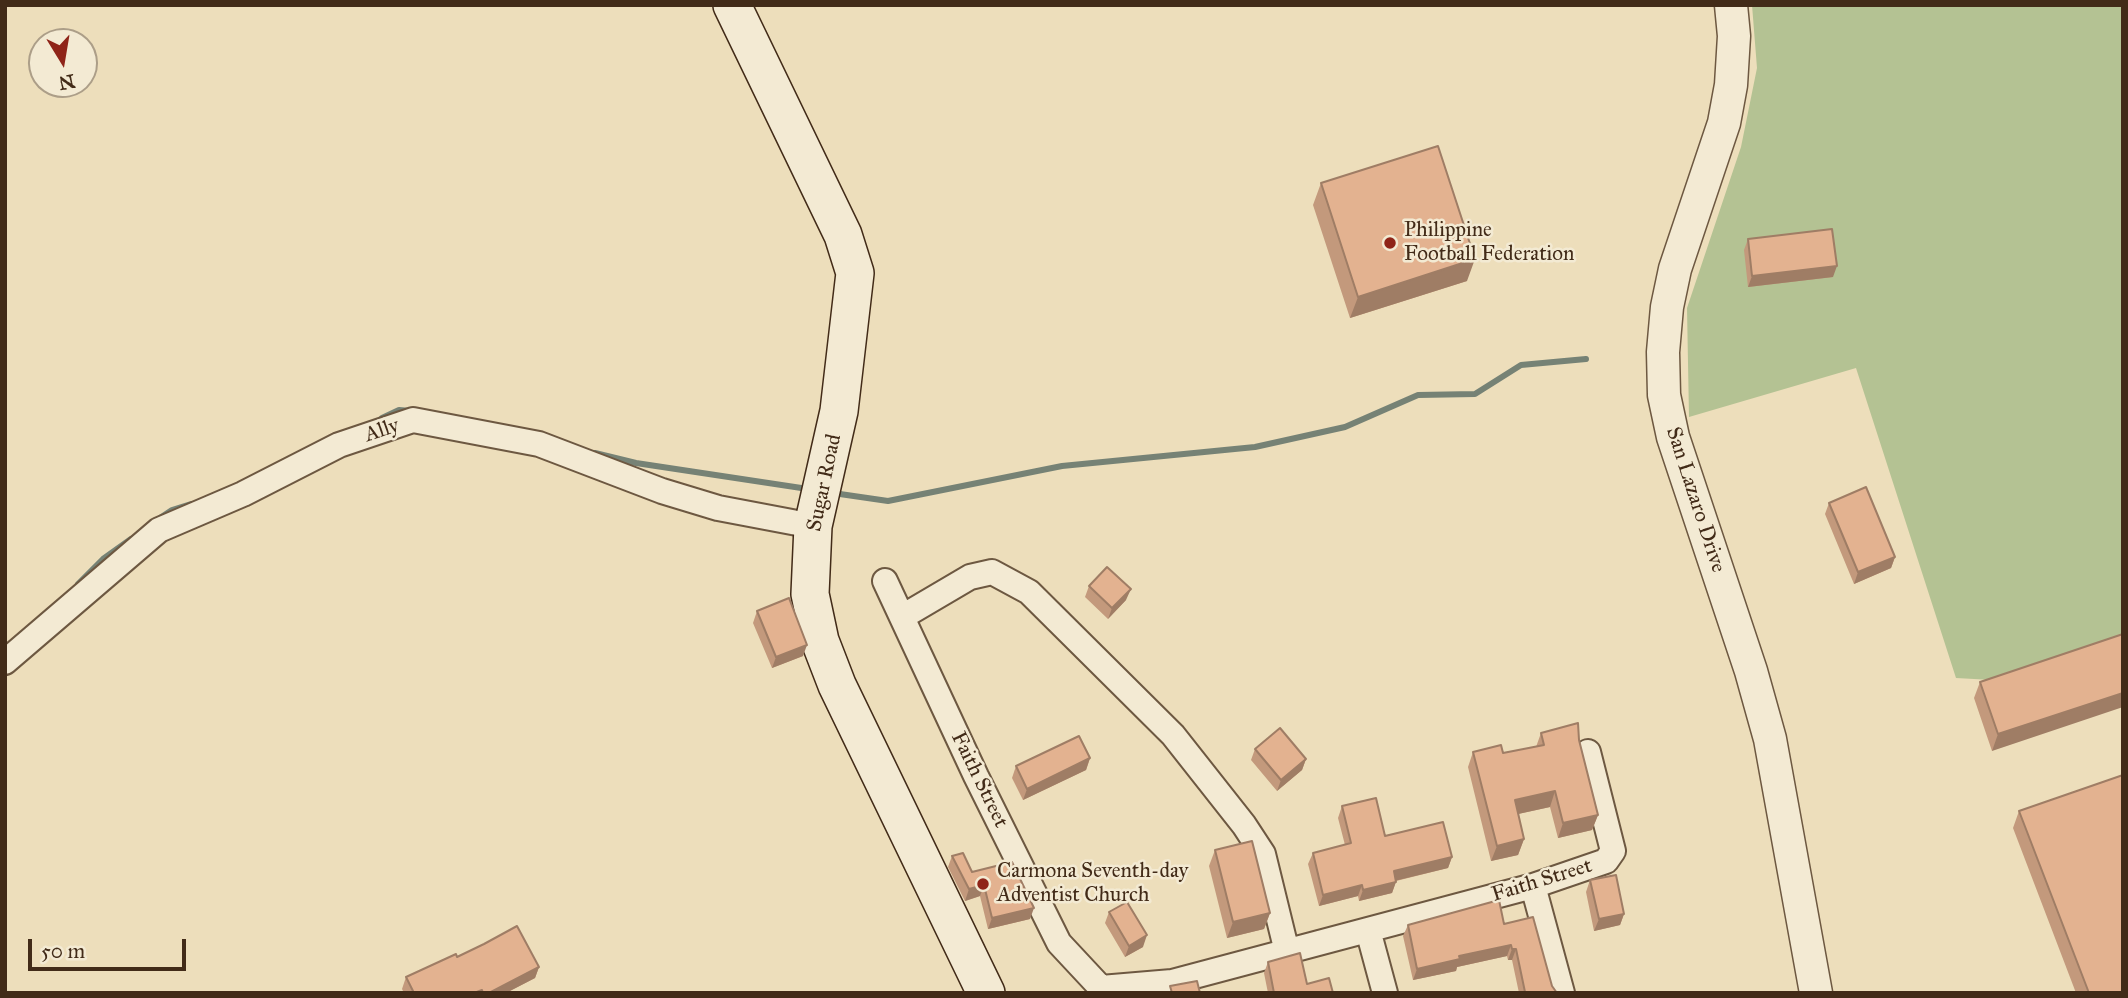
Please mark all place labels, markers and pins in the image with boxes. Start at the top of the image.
place label: Philippine Football Federation [1404,218,1574,268]
marker: Philippine Football Federation [1382,235,1398,251]
place label: Carmona Seventh-day Adventist Church [997,859,1188,909]
marker: Carmona Seventh-day Adventist Church [975,876,991,892]

